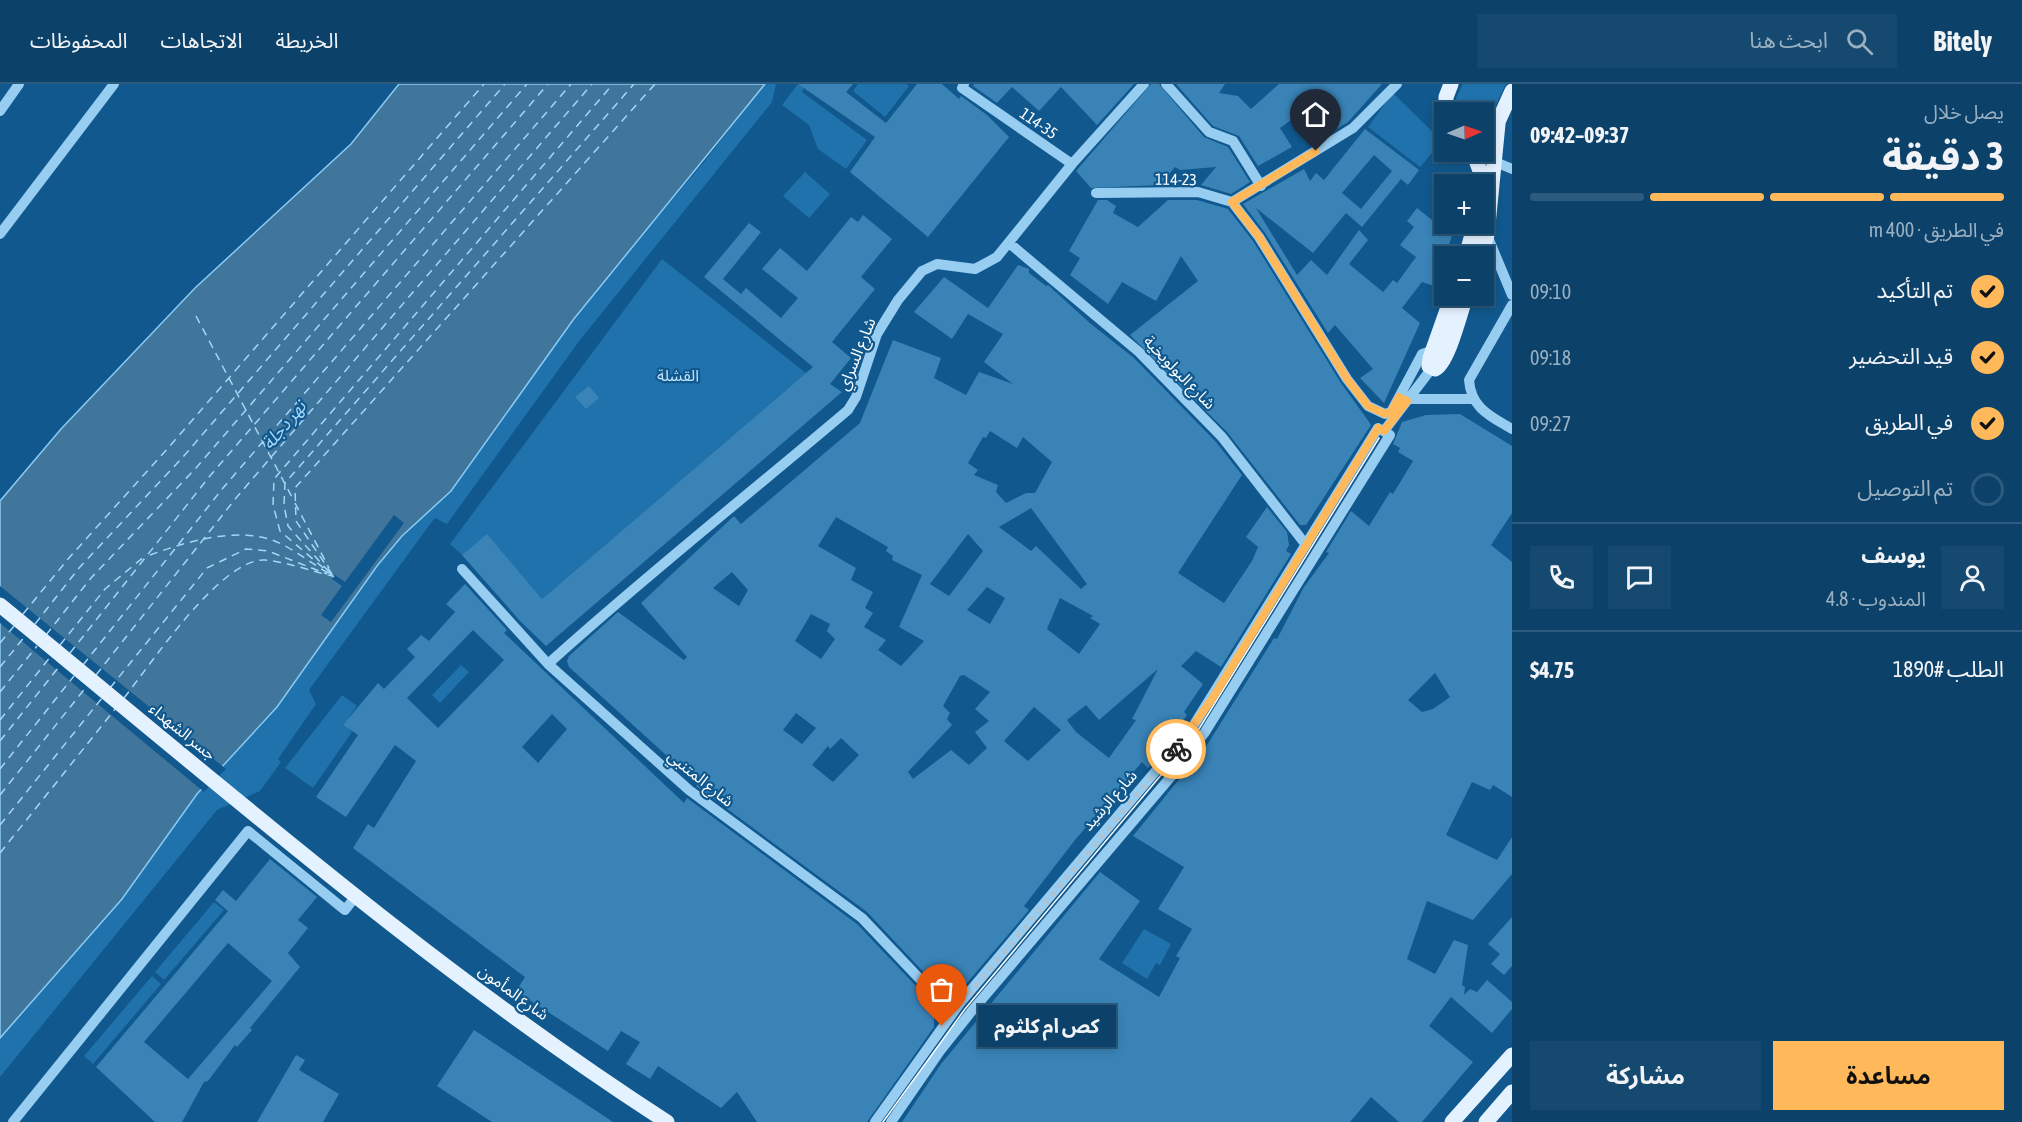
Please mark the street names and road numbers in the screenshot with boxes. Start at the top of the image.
street label: 114-35 [1017,104,1061,142]
street label: 114-23 [1155,170,1197,188]
street label: شارع السراي [833,315,882,395]
street label: شارع البولويخية [1138,332,1219,415]
street label: جسر الشهداء [146,699,220,764]
street label: شارع المتنبي [662,746,737,813]
street label: شارع الرشيد [1078,766,1143,837]
street label: شارع المأمون [473,961,553,1027]

